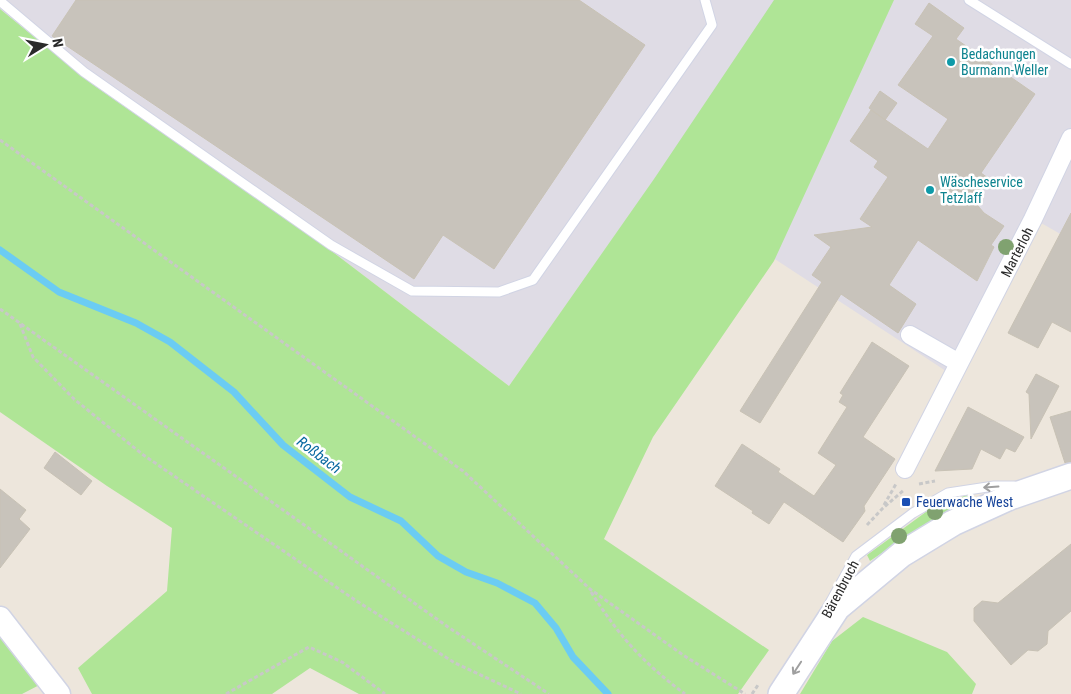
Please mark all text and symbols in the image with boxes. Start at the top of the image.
north arrow [20,20,70,70]
text: N [49,37,66,48]
place label: Bedachungen Burmann-Weller [961,46,1048,78]
marker: Bedachungen Burmann-Weller [945,56,957,68]
place label: Wäscheservice Tetzlaff [940,174,1023,206]
marker: Wäscheservice Tetzlaff [924,184,936,196]
street label: Marterloh [998,224,1036,280]
water label: Roßbach [293,433,345,477]
one-way arrow [983,482,999,492]
place label: Feuerwache West [916,494,1013,510]
marker: Feuerwache West [900,496,912,508]
street label: Bärenbruch [818,557,862,621]
one-way arrow [792,661,802,675]

